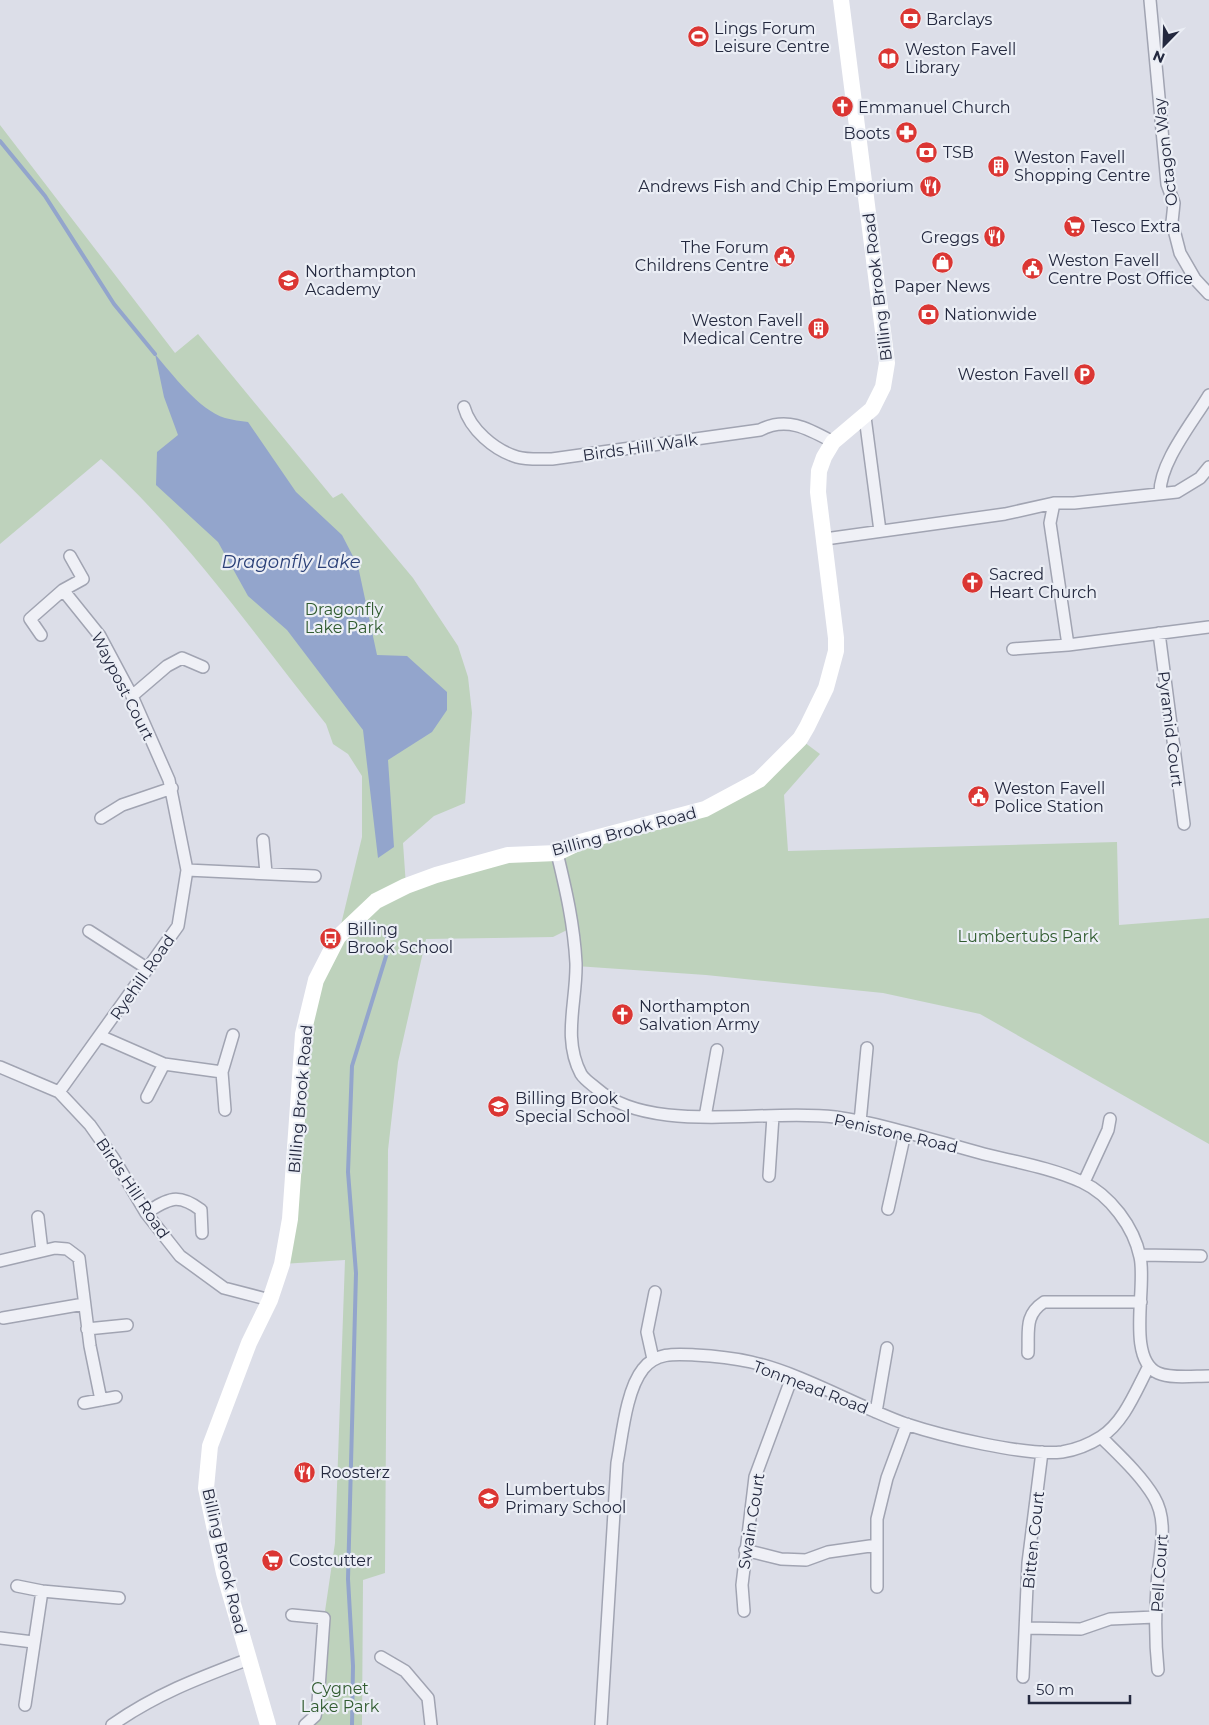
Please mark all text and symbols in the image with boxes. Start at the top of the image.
bank icon: Barclays [898,7,922,31]
place label: Barclays [926,10,993,29]
place label: Lings Forum Leisure Centre [714,19,830,56]
north arrow [1139,20,1189,70]
sports icon: Lings Forum Leisure Centre [686,25,710,49]
place label: Weston Favell Library [905,40,1016,77]
library icon: Weston Favell Library [877,46,901,70]
text: N [1150,46,1168,67]
church icon: Emmanuel Church [830,95,854,119]
street label: Octagon Way [1149,96,1182,207]
place label: Emmanuel Church [858,98,1011,117]
pharmacy icon: Boots [894,121,918,145]
place label: Boots [844,124,890,143]
bank icon: TSB [915,140,939,164]
place label: TSB [943,143,974,162]
place label: Weston Favell Shopping Centre [1014,148,1151,185]
building icon: Weston Favell Shopping Centre [986,154,1010,178]
restaurant icon: Andrews Fish and Chip Emporium [918,174,942,198]
place label: Andrews Fish and Chip Emporium [638,177,914,196]
street label: Billing Brook Road [859,212,896,362]
supermarket icon: Tesco Extra [1063,214,1087,238]
place label: Tesco Extra [1091,217,1181,236]
restaurant icon: Greggs [983,225,1007,249]
place label: Greggs [921,228,979,247]
place label: The Forum Childrens Centre [635,238,769,275]
public building icon: The Forum Childrens Centre [773,244,797,268]
shop icon: Paper News [930,250,954,274]
place label: Weston Favell Centre Post Office [1048,251,1193,288]
public building icon: Weston Favell Centre Post Office [1020,257,1044,281]
place label: Northampton Academy [305,262,416,299]
school or university icon: Northampton Academy [277,268,301,292]
place label: Paper News [894,277,990,296]
bank icon: Nationwide [916,302,940,326]
place label: Nationwide [944,305,1037,324]
place label: Weston Favell Medical Centre [682,311,803,348]
building icon: Weston Favell Medical Centre [807,317,831,341]
parking icon: Weston Favell [1073,362,1097,386]
place label: Weston Favell [958,365,1069,384]
street label: Birds Hill Walk [581,430,699,465]
water label: Dragonfly Lake [221,551,361,573]
place label: Sacred Heart Church [989,565,1097,602]
church icon: Sacred Heart Church [961,571,985,595]
park label: Dragonfly Lake Park [305,600,384,637]
street label: Waypost Court [87,629,158,744]
street label: Pyramid Court [1154,670,1187,789]
place label: Weston Favell Police Station [994,779,1105,816]
public building icon: Weston Favell Police Station [966,785,990,809]
street label: Billing Brook Road [550,803,699,860]
place label: Billing Brook School [347,920,453,957]
bus stop icon: Billing Brook School [319,926,343,950]
park label: Lumbertubs Park [958,927,1099,946]
street label: Ryehill Road [106,931,179,1023]
place label: Northampton Salvation Army [639,997,760,1034]
church icon: Northampton Salvation Army [611,1003,635,1027]
street label: Billing Brook Road [285,1024,316,1174]
place label: Billing Brook Special School [515,1089,630,1126]
school or university icon: Billing Brook Special School [487,1095,511,1119]
street label: Penistone Road [832,1110,960,1157]
street label: Birds Hill Road [92,1134,173,1242]
street label: Tonmead Road [751,1357,871,1418]
restaurant icon: Roosterz [292,1460,316,1484]
place label: Roosterz [320,1463,390,1482]
street label: Swain Court [735,1471,769,1571]
place label: Lumbertubs Primary School [505,1480,626,1517]
street label: Billing Brook Road [198,1486,251,1636]
school or university icon: Lumbertubs Primary School [477,1486,501,1510]
street label: Bitten Court [1019,1490,1048,1590]
street label: Pell Court [1147,1533,1172,1613]
supermarket icon: Costcutter [261,1548,285,1572]
place label: Costcutter [289,1551,372,1570]
scale bar [1029,1672,1130,1704]
park label: Cygnet Lake Park [301,1679,380,1716]
text: 50 m [1036,1680,1074,1699]

